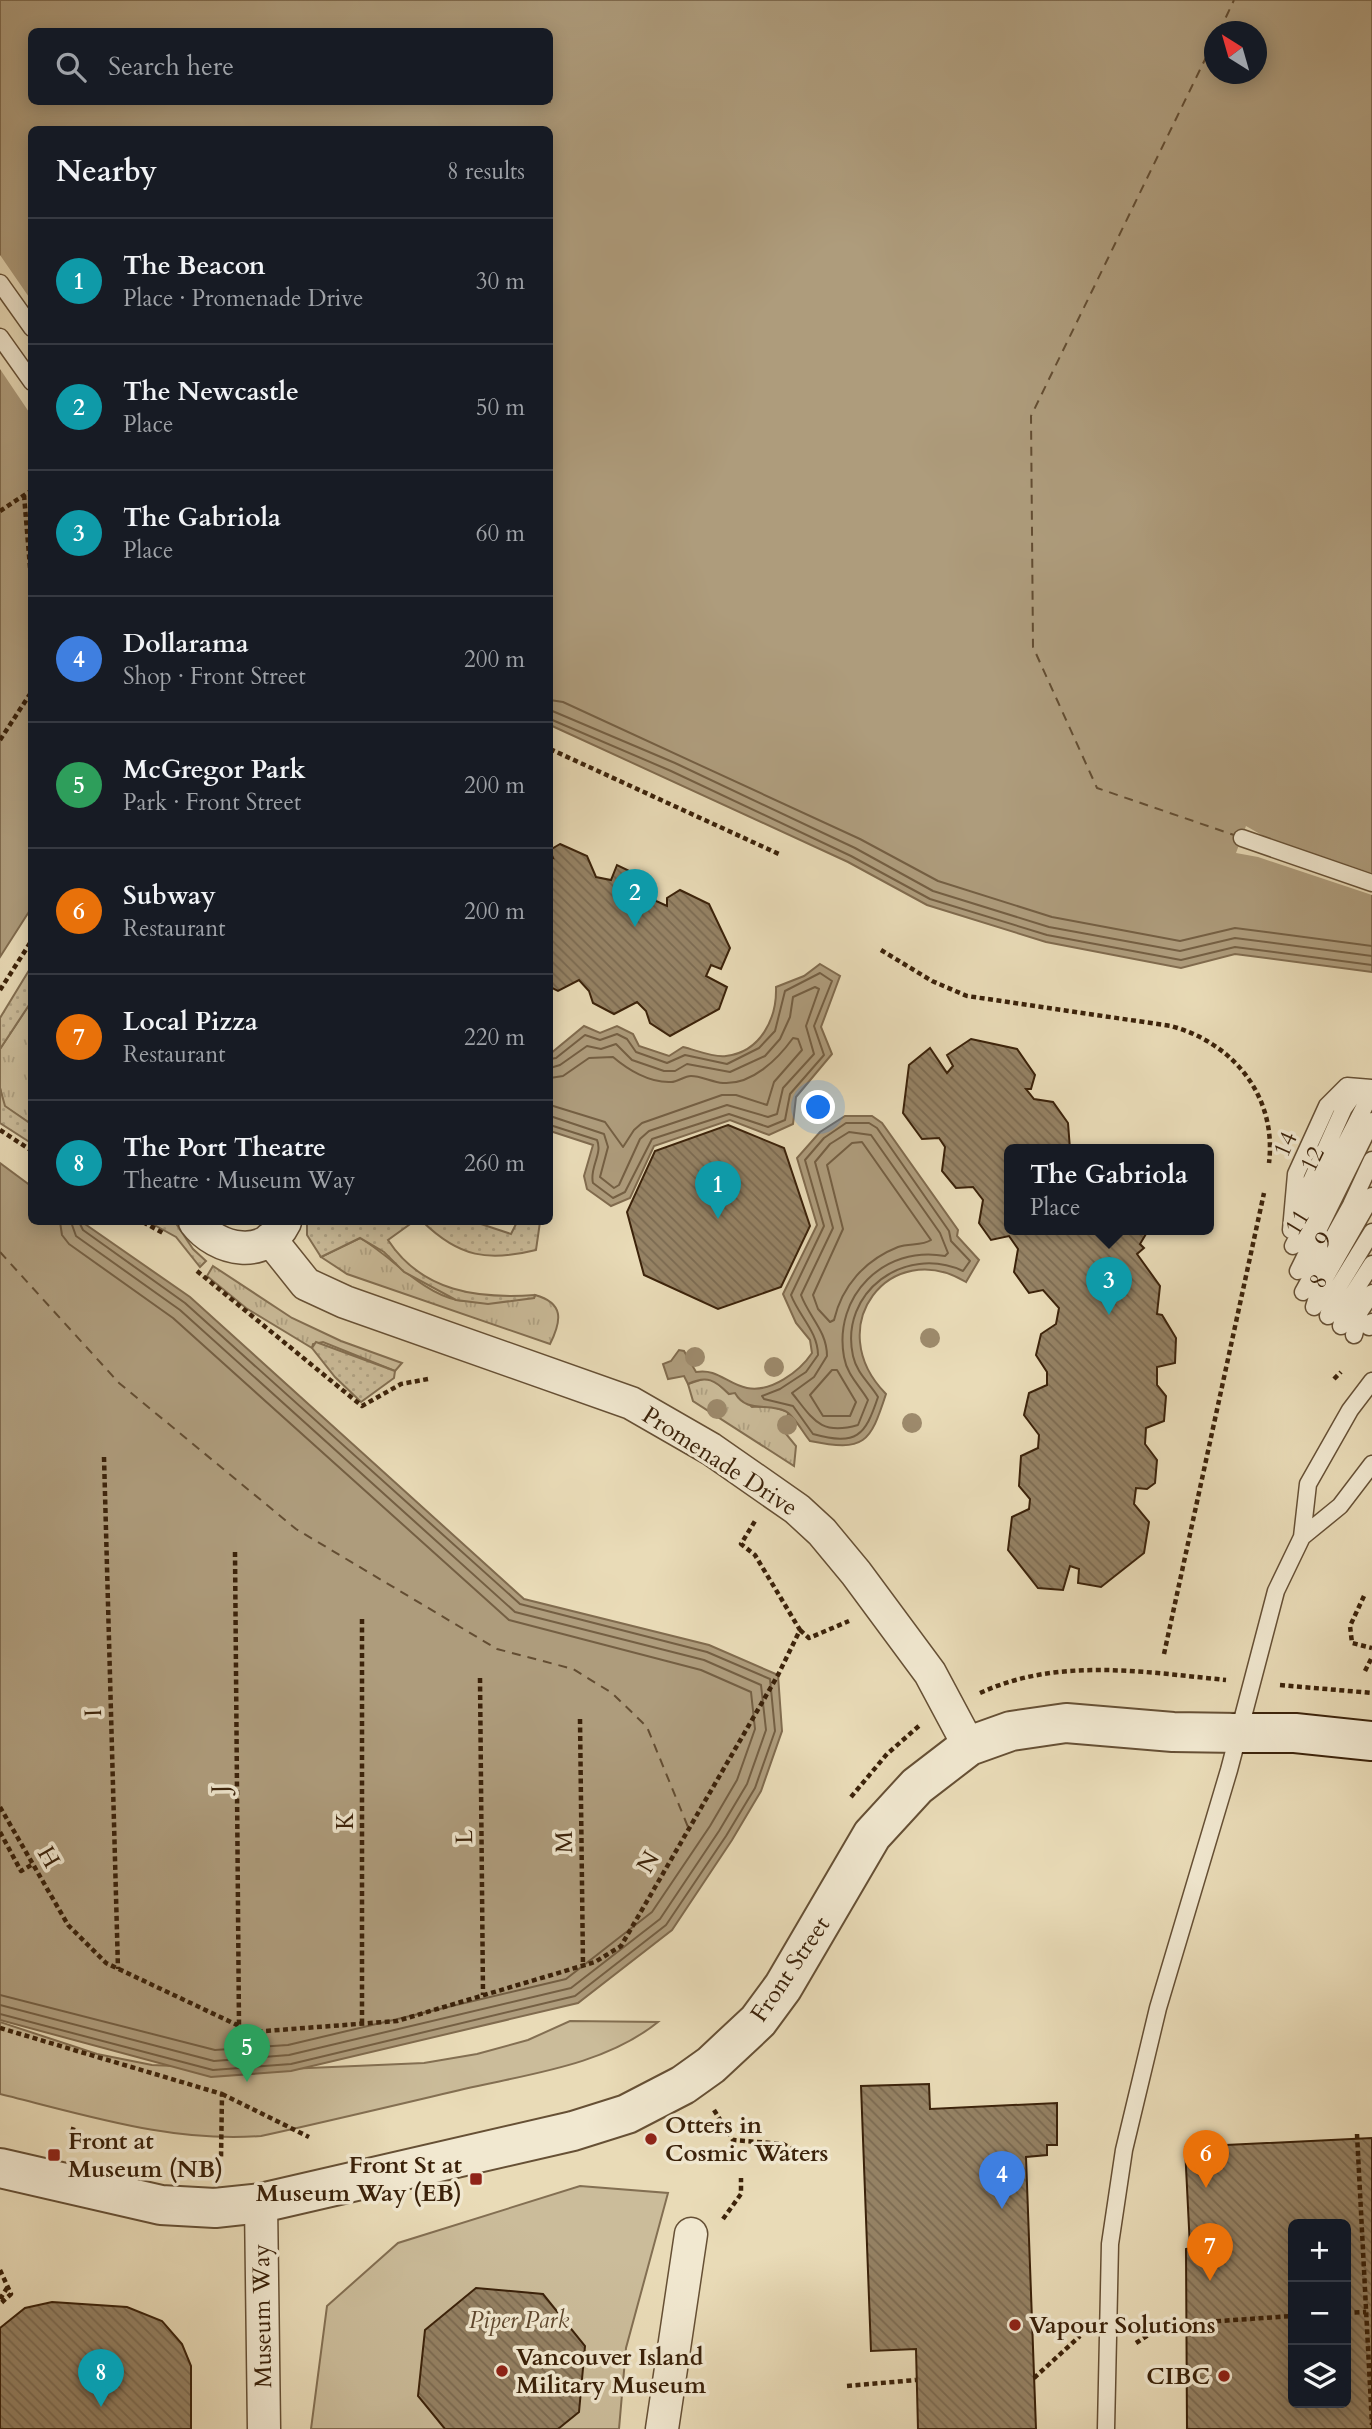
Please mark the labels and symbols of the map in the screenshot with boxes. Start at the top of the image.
north arrow [1204,21,1267,84]
pin: 2 [612,869,658,927]
your location [801,1090,835,1124]
street label: 14 [1265,1126,1306,1162]
street label: 12 [1292,1141,1333,1178]
pin: 1 [695,1161,741,1219]
street label: 11 [1277,1203,1318,1241]
street label: 9 [1306,1225,1341,1253]
pin: 3 [1086,1257,1132,1315]
street label: 8 [1301,1268,1336,1294]
street label: Promenade Drive [636,1399,804,1524]
street label: I [77,1708,110,1718]
street label: J [204,1785,237,1796]
street label: K [329,1812,362,1830]
street label: L [448,1829,481,1845]
street label: M [548,1830,581,1854]
street label: H [29,1840,68,1874]
street label: N [629,1845,668,1879]
street label: Front Street [743,1910,838,2029]
pin: 5 [224,2024,270,2082]
place label: Otters in Cosmic Waters [665,2109,828,2170]
place label: Front at Museum (NB) [68,2125,223,2186]
pin: 6 [1183,2130,1229,2188]
marker: Otters in Cosmic Waters [643,2131,659,2147]
marker: Front at Museum (NB) [46,2147,62,2163]
place label: Front St at Museum Way (EB) [256,2149,463,2210]
pin: 4 [979,2151,1025,2209]
marker: Front St at Museum Way (EB) [468,2171,484,2187]
pin: 7 [1187,2223,1233,2281]
street label: Museum Way [245,2243,280,2388]
park label: Piper Park [469,2304,569,2337]
place label: Vapour Solutions [1029,2309,1216,2342]
marker: Vapour Solutions [1007,2317,1023,2333]
place label: Vancouver Island Military Museum [516,2341,707,2402]
pin: 8 [78,2349,124,2407]
place label: CIBC [1146,2360,1210,2393]
marker: Vancouver Island Military Museum [494,2363,510,2379]
marker: CIBC [1216,2368,1232,2384]

